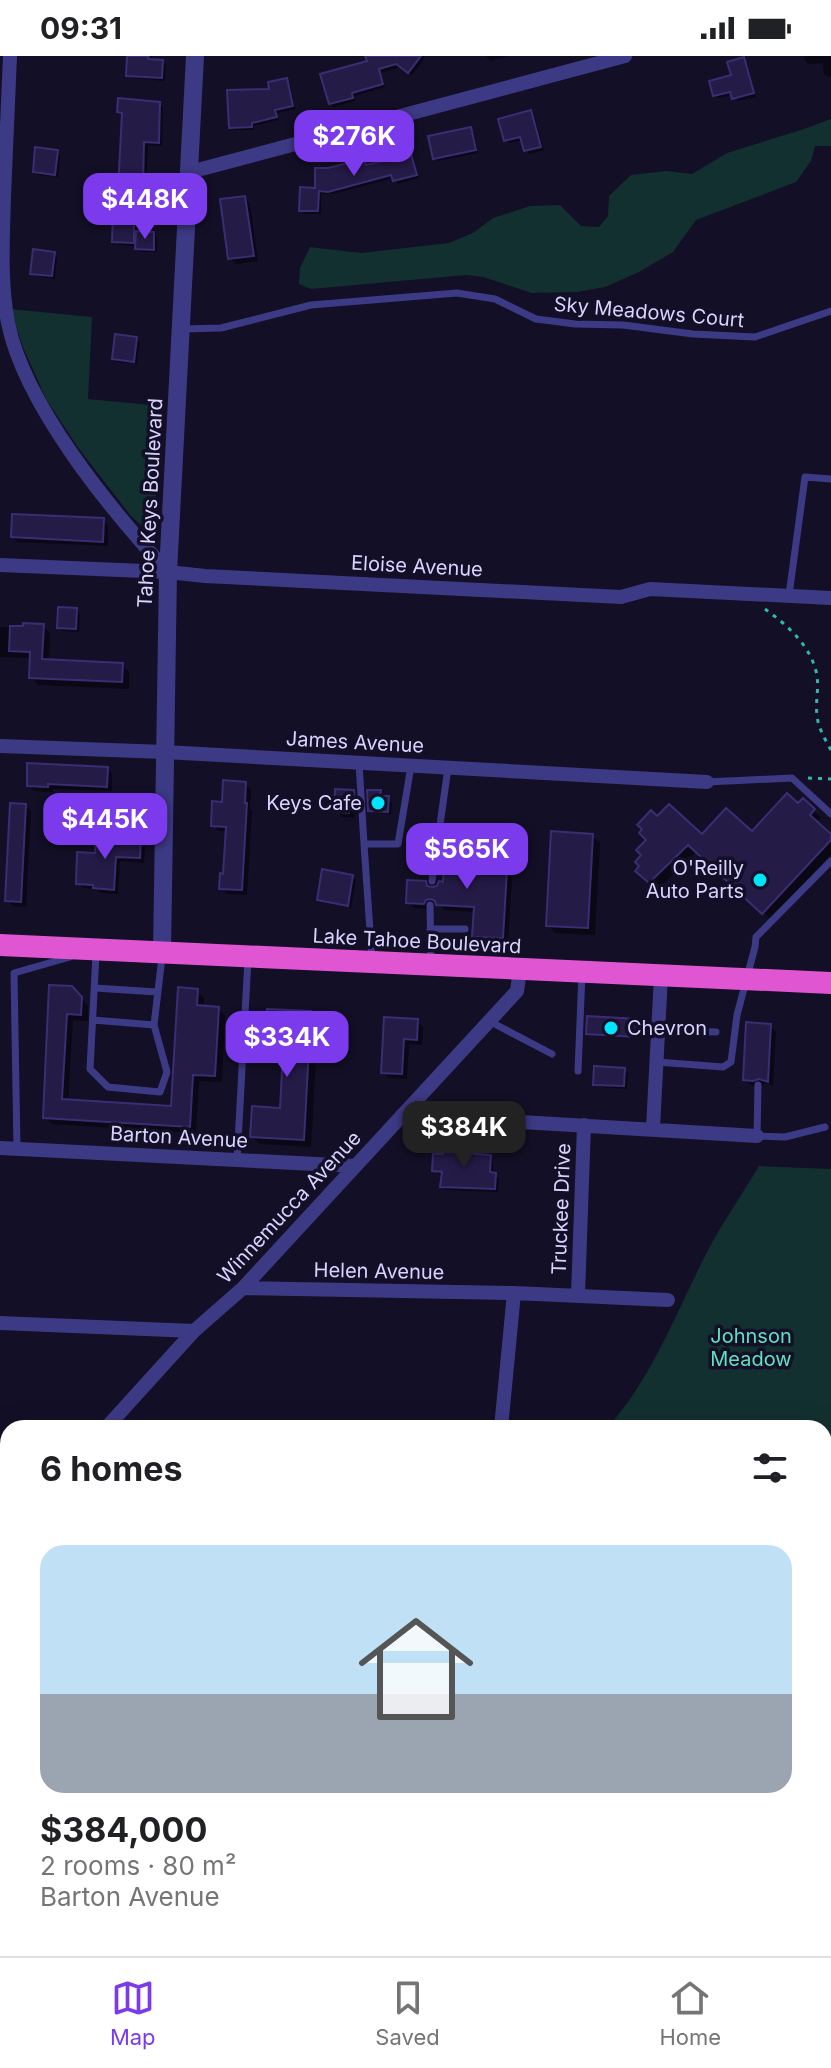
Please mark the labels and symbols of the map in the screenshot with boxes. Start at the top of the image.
pin: $276K [298,110,410,178]
pin: $448K [89,173,201,241]
street label: Sky Meadows Court [553,292,746,332]
street label: Tahoe Keys Boulevard [133,398,167,608]
street label: Eloise Avenue [351,551,483,581]
street label: James Avenue [285,726,425,758]
place label: Keys Cafe [266,791,362,815]
pin: $445K [49,793,161,861]
marker: Keys Cafe [369,794,387,812]
pin: $565K [411,823,523,891]
place label: O'Reilly Auto Parts [646,856,744,903]
marker: O'Reilly Auto Parts [751,871,769,889]
street label: Lake Tahoe Boulevard [312,924,522,958]
pin: $334K [231,1011,343,1079]
place label: Chevron [627,1016,707,1040]
marker: Chevron [602,1019,620,1037]
pin: $384K [408,1101,520,1169]
street label: Barton Avenue [109,1121,249,1153]
street label: Winnemucca Avenue [212,1126,366,1288]
street label: Truckee Drive [547,1143,575,1275]
street label: Helen Avenue [313,1258,445,1284]
park label: Johnson Meadow [710,1324,792,1371]

